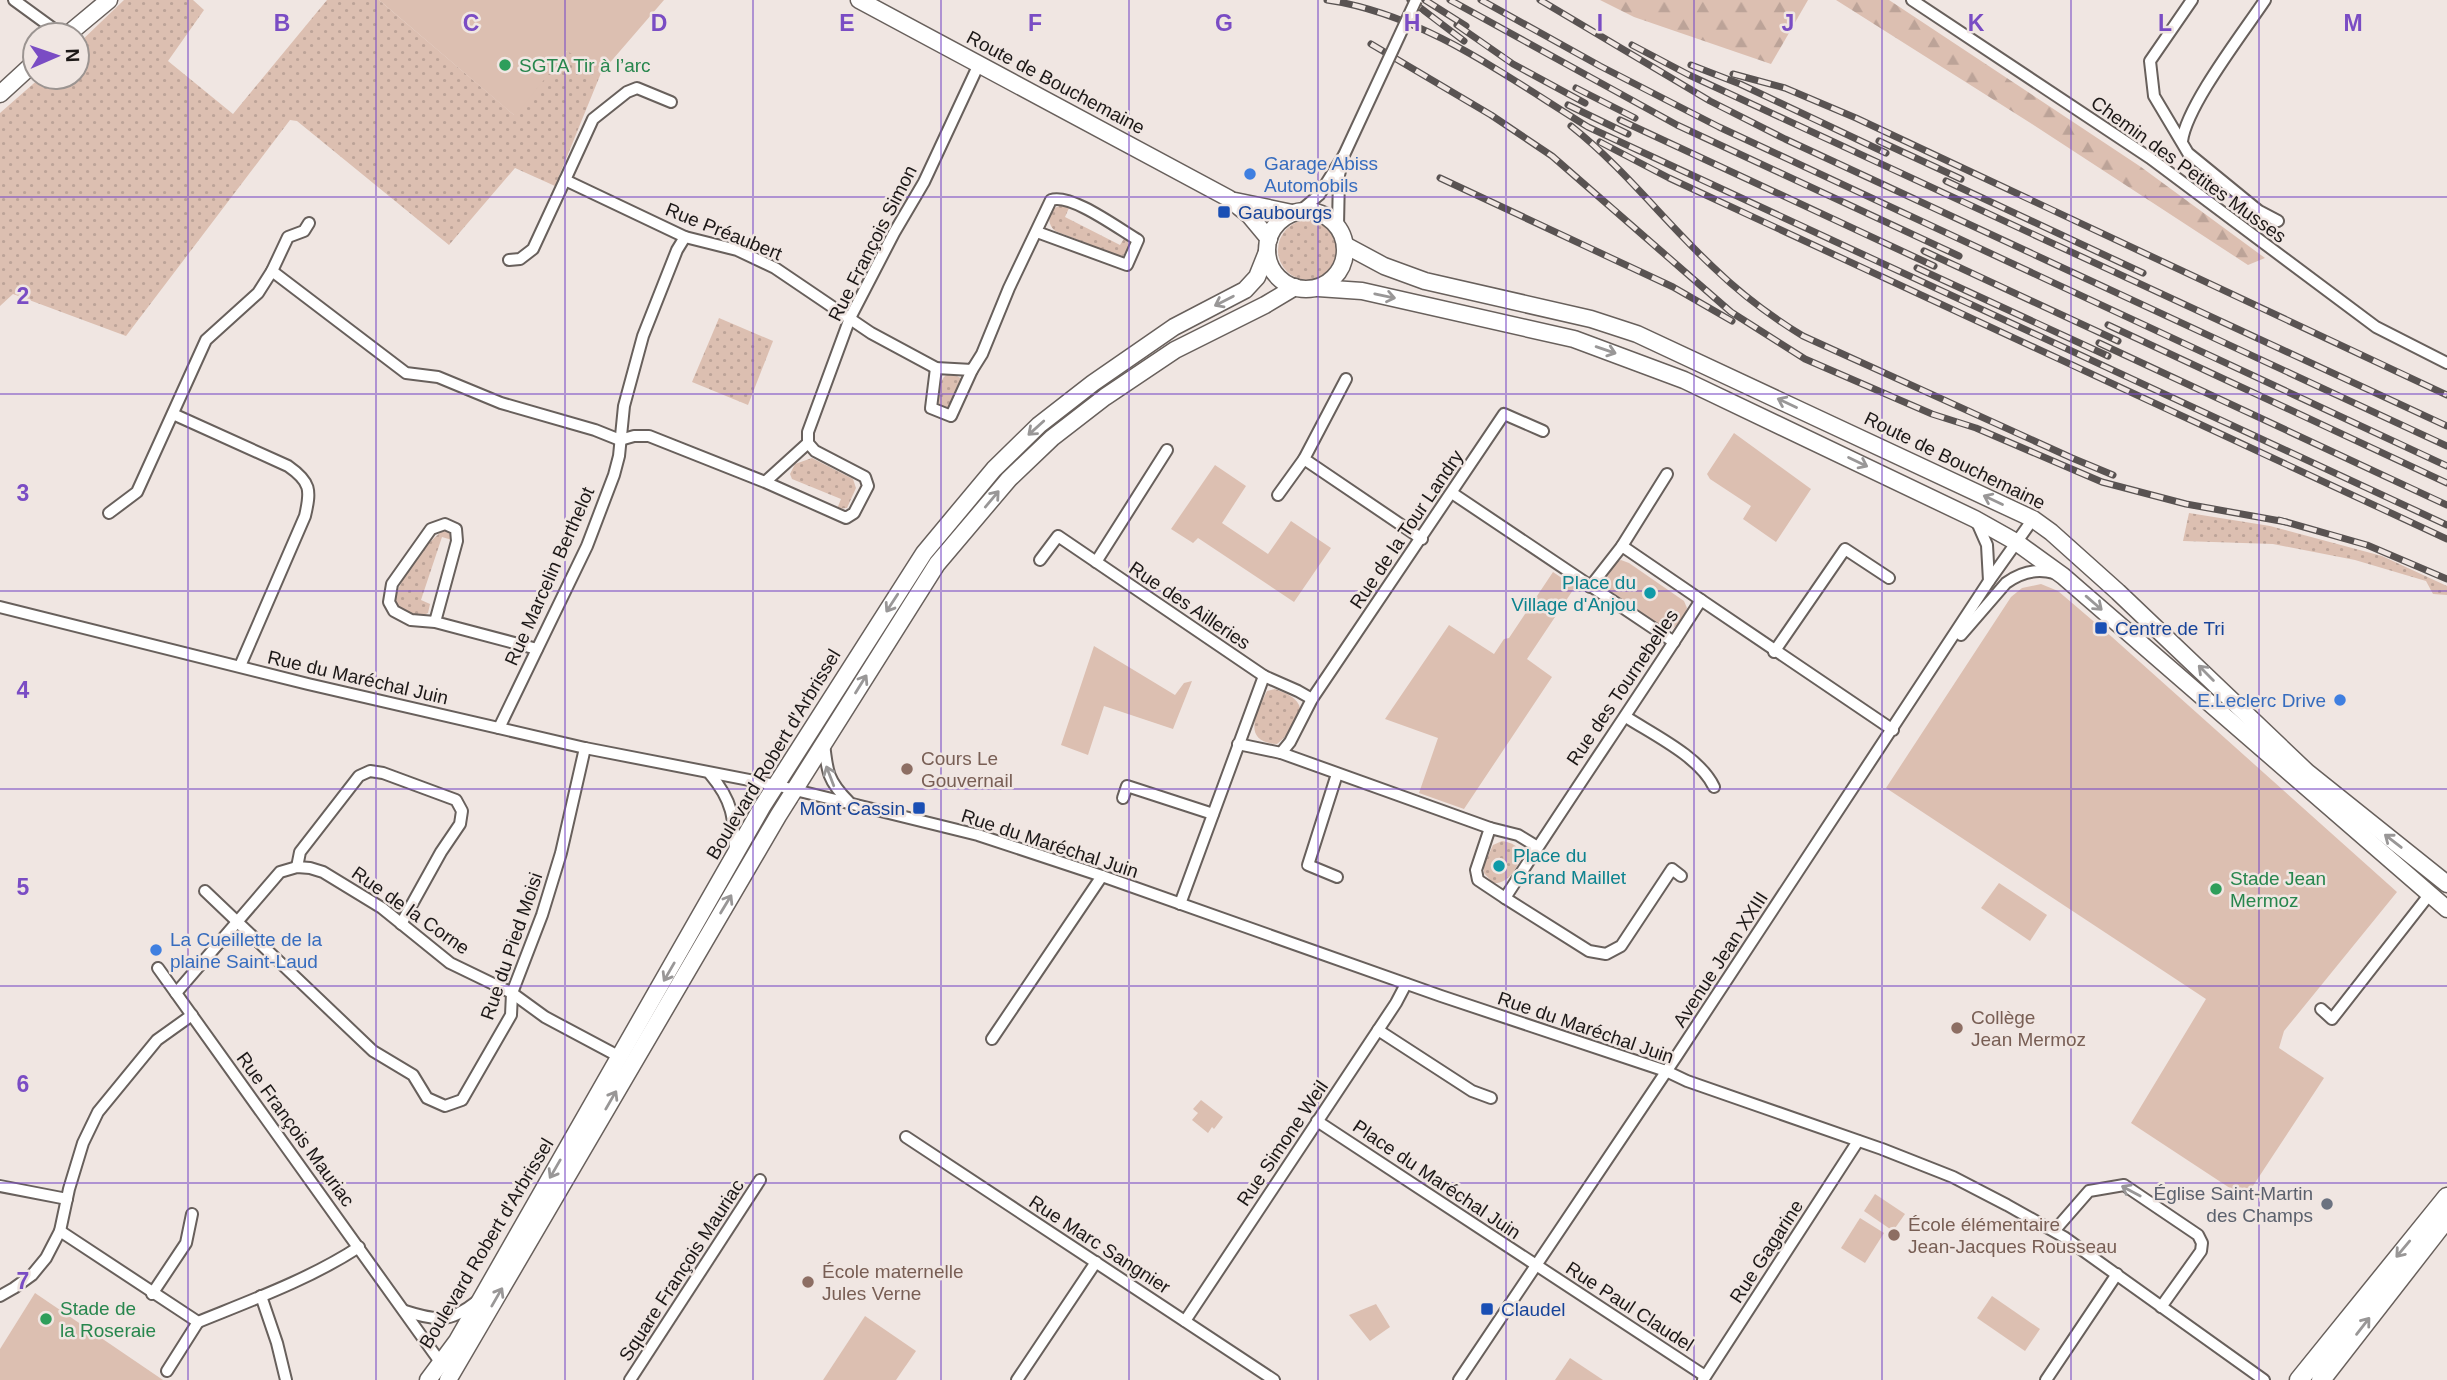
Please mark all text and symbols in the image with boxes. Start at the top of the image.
text: B [274,10,290,36]
text: C [463,10,479,36]
text: D [651,10,667,36]
text: E [839,10,855,36]
text: F [1028,10,1042,36]
text: G [1215,10,1233,36]
text: H [1404,10,1420,36]
text: I [1597,10,1603,36]
text: J [1782,10,1794,36]
text: K [1968,10,1985,36]
text: L [2158,10,2172,36]
text: M [2343,10,2363,36]
north arrow [21,21,91,91]
street label: Route de Bouchemaine [963,27,1148,138]
text: N [62,48,83,63]
place label: SGTA Tir à l’arc [519,55,651,76]
marker: SGTA Tir à l’arc [497,57,513,73]
street label: Chemin des Petites Musses [2087,92,2290,247]
place label: Garage Abiss Automobils [1264,153,1378,196]
street label: Rue François Simon [824,162,921,325]
marker: Garage Abiss Automobils [1242,166,1258,182]
street label: Rue Préaubert [663,199,786,265]
place label: Gaubourgs [1238,202,1332,223]
marker: Gaubourgs [1216,204,1232,220]
text: 2 [17,283,29,309]
one-way arrow [1373,290,1396,304]
one-way arrow [1214,295,1235,308]
one-way arrow [1594,345,1616,357]
one-way arrow [1777,396,1798,409]
street label: Route de Bouchemaine [1861,407,2049,513]
one-way arrow [1028,420,1046,436]
street label: Rue de la Tour Landry [1346,446,1468,613]
one-way arrow [1848,456,1869,469]
text: 3 [17,480,29,506]
street label: Rue Marcelin Berthelot [501,483,599,669]
one-way arrow [984,490,1000,508]
one-way arrow [1982,493,2003,506]
street label: Rue des Ailleries [1125,557,1254,654]
place label: Place du Village d'Anjou [1511,572,1636,615]
marker: Place du Village d'Anjou [1642,585,1658,601]
one-way arrow [885,593,899,612]
one-way arrow [2085,595,2103,611]
street label: Rue des Tournebelles [1562,605,1682,769]
place label: Centre de Tri [2115,618,2225,639]
marker: Centre de Tri [2093,620,2109,636]
street label: Boulevard Robert d'Arbrissel [702,645,845,863]
street label: Rue du Maréchal Juin [265,646,450,709]
one-way arrow [2198,665,2215,682]
one-way arrow [853,675,868,694]
text: 4 [17,677,30,703]
place label: E.Leclerc Drive [2197,690,2326,711]
marker: E.Leclerc Drive [2332,692,2348,708]
place label: Cours Le Gouvernail [921,748,1013,791]
marker: Cours Le Gouvernail [899,761,915,777]
one-way arrow [823,766,835,788]
place label: Mont Cassin [799,798,905,819]
marker: Mont Cassin [911,800,927,816]
street label: Rue du Maréchal Juin [959,805,1141,882]
one-way arrow [2385,834,2403,849]
place label: Place du Grand Maillet [1513,845,1627,888]
marker: Place du Grand Maillet [1491,858,1507,874]
street label: Rue de la Corne [348,862,473,959]
place label: Stade Jean Mermoz [2230,868,2326,911]
street label: Rue du Pied Moisi [476,870,547,1022]
text: 5 [17,874,30,900]
marker: Stade Jean Mermoz [2208,881,2224,897]
street label: Avenue Jean XXIII [1669,888,1772,1031]
one-way arrow [719,894,733,914]
place label: La Cueillette de la plaine Saint-Laud [170,929,323,972]
marker: La Cueillette de la plaine Saint-Laud [148,942,164,958]
one-way arrow [662,961,676,981]
street label: Rue du Maréchal Juin [1495,987,1677,1067]
place label: Collège Jean Mermoz [1971,1007,2086,1050]
marker: Collège Jean Mermoz [1949,1020,1965,1036]
street label: Rue François Mauriac [232,1048,359,1211]
text: 6 [17,1071,29,1097]
street label: Rue Simone Weil [1233,1077,1332,1210]
one-way arrow [604,1090,618,1110]
street label: Place du Maréchal Juin [1349,1115,1524,1243]
street label: Boulevard Robert d'Arbrissel [415,1134,558,1352]
one-way arrow [548,1158,561,1179]
street label: Square François Mauriac [615,1176,748,1365]
one-way arrow [2122,1183,2142,1197]
place label: Église Saint-Martin des Champs [2154,1183,2313,1226]
street label: Rue Marc Sangnier [1025,1191,1175,1298]
street label: Rue Gagarine [1725,1196,1807,1307]
marker: Église Saint-Martin des Champs [2319,1196,2335,1212]
place label: École élémentaire Jean-Jacques Rousseau [1908,1214,2117,1257]
marker: École élémentaire Jean-Jacques Rousseau [1886,1227,1902,1243]
one-way arrow [2395,1240,2411,1258]
street label: Rue Paul Claudel [1562,1257,1697,1355]
place label: École maternelle Jules Verne [822,1261,964,1304]
text: 7 [17,1268,29,1294]
marker: École maternelle Jules Verne [800,1274,816,1290]
one-way arrow [491,1287,504,1308]
place label: Stade de la Roseraie [60,1298,156,1341]
place label: Claudel [1501,1299,1565,1320]
marker: Claudel [1479,1301,1495,1317]
marker: Stade de la Roseraie [38,1311,54,1327]
one-way arrow [2356,1317,2371,1336]

